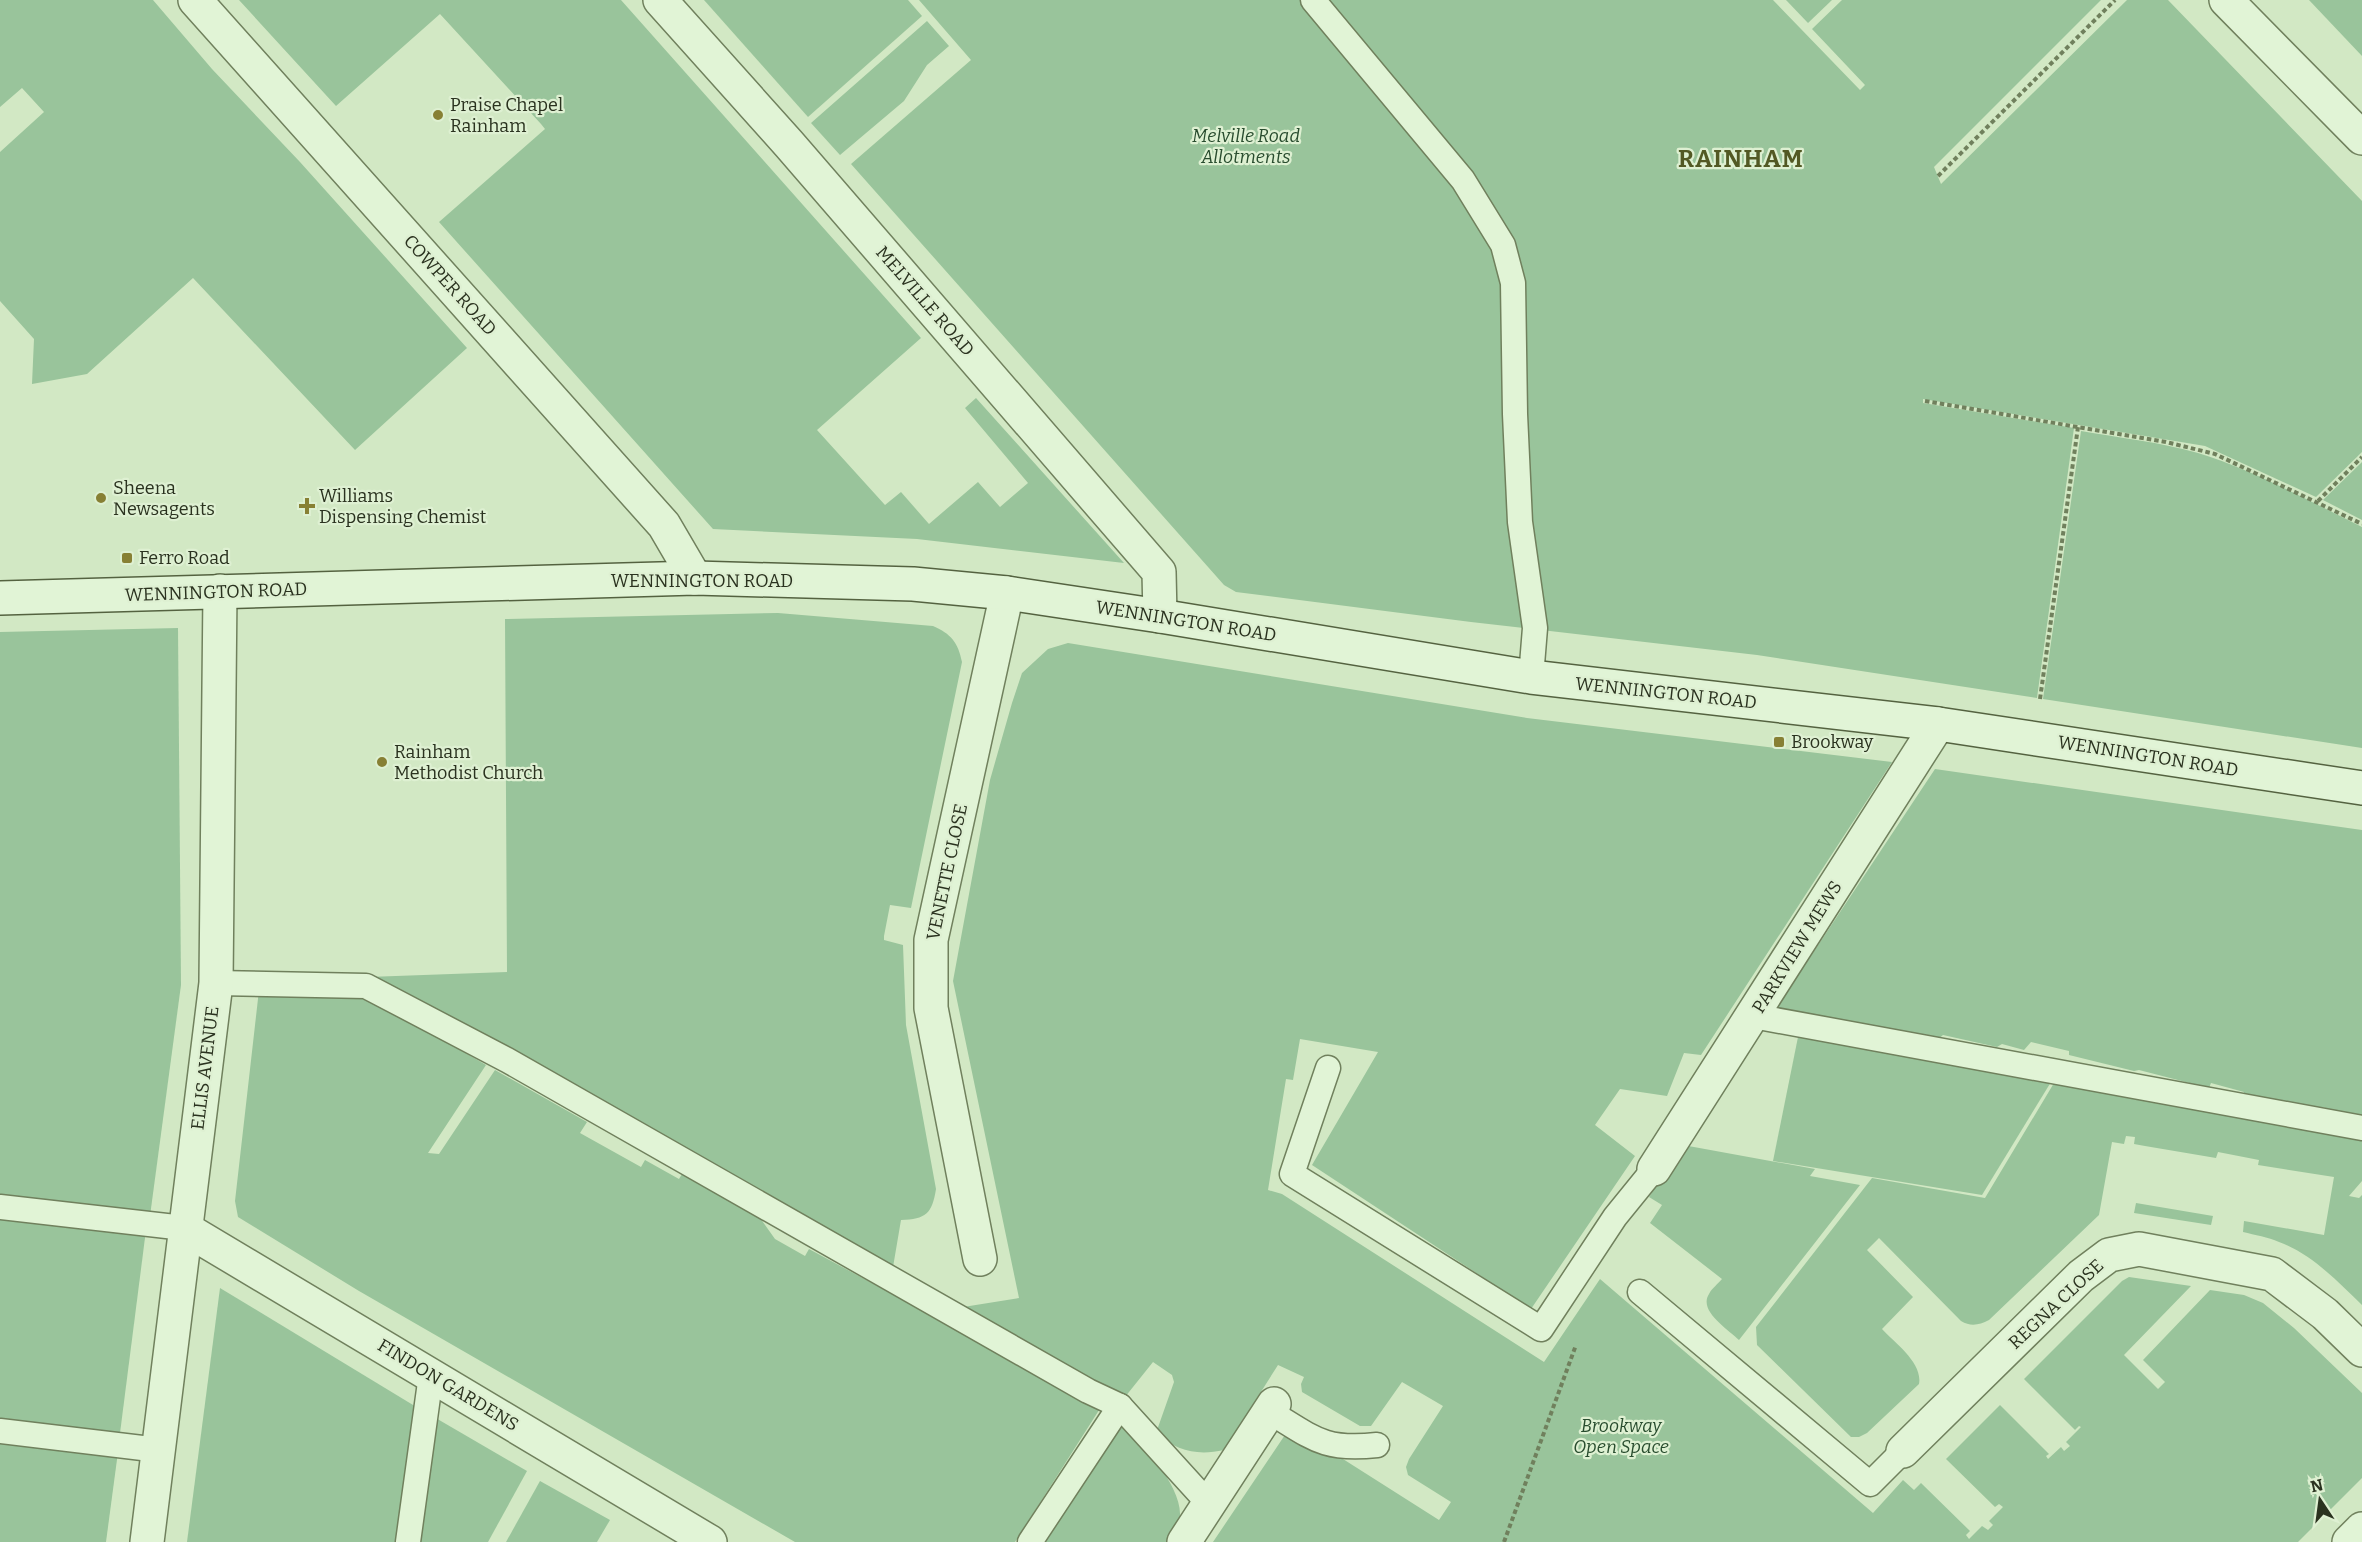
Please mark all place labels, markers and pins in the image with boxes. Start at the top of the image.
place label: Praise Chapel Rainham [450,94,563,137]
marker: Praise Chapel Rainham [431,108,445,122]
place label: Sheena Newsagents [113,477,215,520]
place label: Williams Dispensing Chemist [319,485,487,528]
marker: Sheena Newsagents [94,491,108,505]
marker: Williams Dispensing Chemist [300,499,314,513]
place label: Ferro Road [139,547,230,569]
marker: Ferro Road [120,551,134,565]
place label: Brookway [1791,731,1874,753]
marker: Brookway [1772,735,1786,749]
place label: Rainham Methodist Church [394,741,543,784]
marker: Rainham Methodist Church [375,755,389,769]

